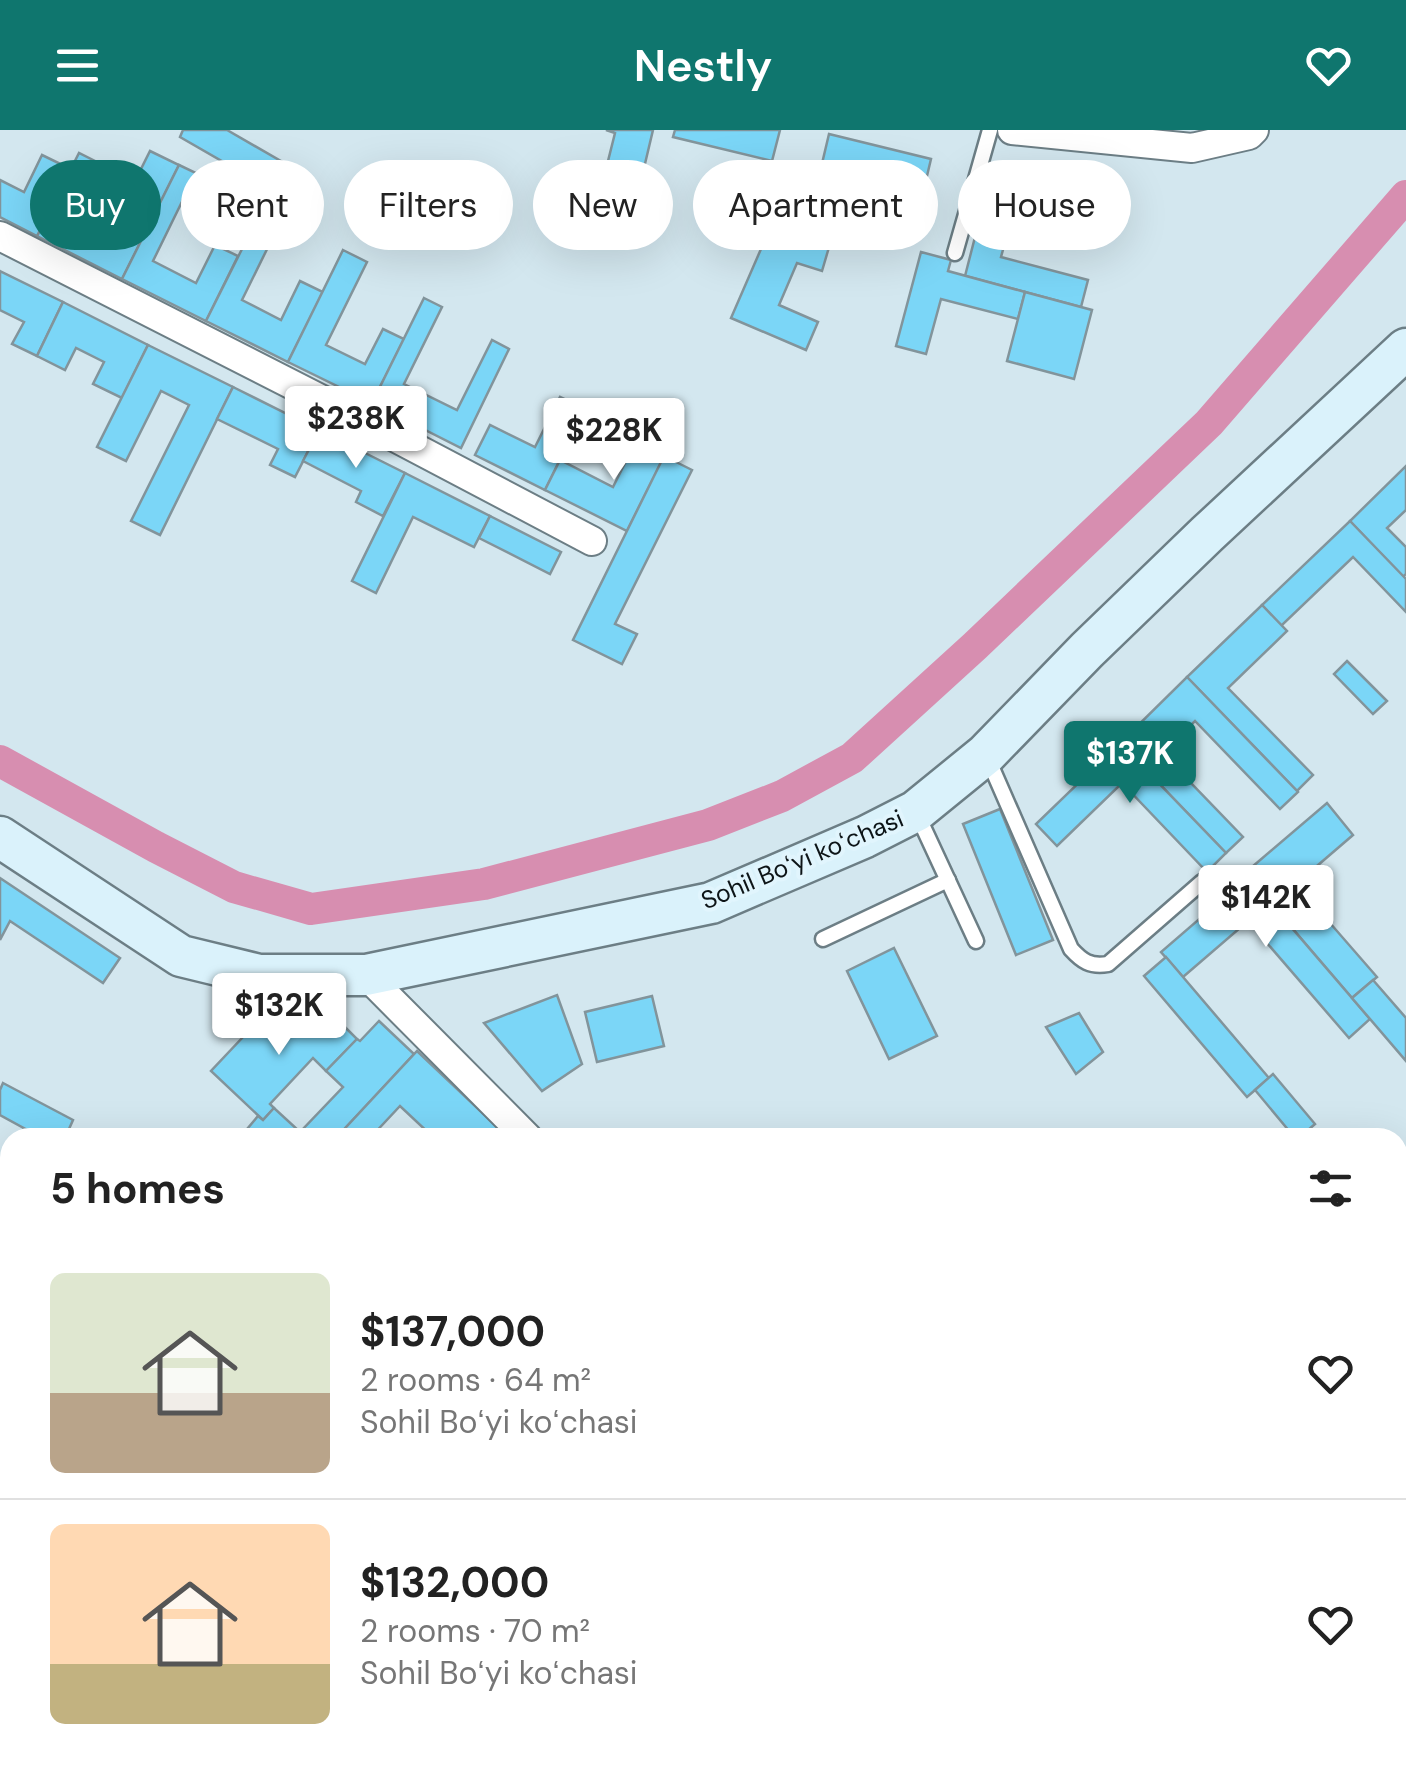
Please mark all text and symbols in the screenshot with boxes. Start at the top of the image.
text: Nestly [634,36,772,95]
icon: menu [50,38,105,93]
icon: heart [1301,38,1356,93]
chip: Buy [30,160,161,250]
chip: Rent [181,160,324,250]
chip: Filters [344,160,513,250]
chip: New [533,160,673,250]
chip: Apartment [693,160,938,250]
chip: House [958,160,1131,250]
pin: $238K [286,386,426,471]
text: $238K [307,397,405,439]
pin: $228K [544,398,684,483]
text: $228K [565,409,663,451]
pin: $137K [1060,721,1200,806]
text: $137K [1086,732,1174,774]
street label: Sohil Boʻyi koʻchasi [696,802,908,917]
pin: $142K [1196,865,1336,950]
text: $142K [1220,876,1312,918]
pin: $132K [209,973,349,1058]
text: $132K [234,984,324,1026]
text: 5 homes [50,1161,225,1216]
icon: filters [1303,1161,1358,1216]
text: $137,000 [360,1304,545,1359]
icon: home [130,1313,250,1433]
icon: heart [1303,1346,1358,1401]
text: 2 rooms · 64 m² [360,1359,591,1401]
text: Sohil Boʻyi koʻchasi [360,1401,638,1443]
text: $132,000 [360,1555,549,1610]
icon: home [130,1564,250,1684]
icon: heart [1303,1597,1358,1652]
text: 2 rooms · 70 m² [360,1610,590,1652]
text: Sohil Boʻyi koʻchasi [360,1652,638,1694]

